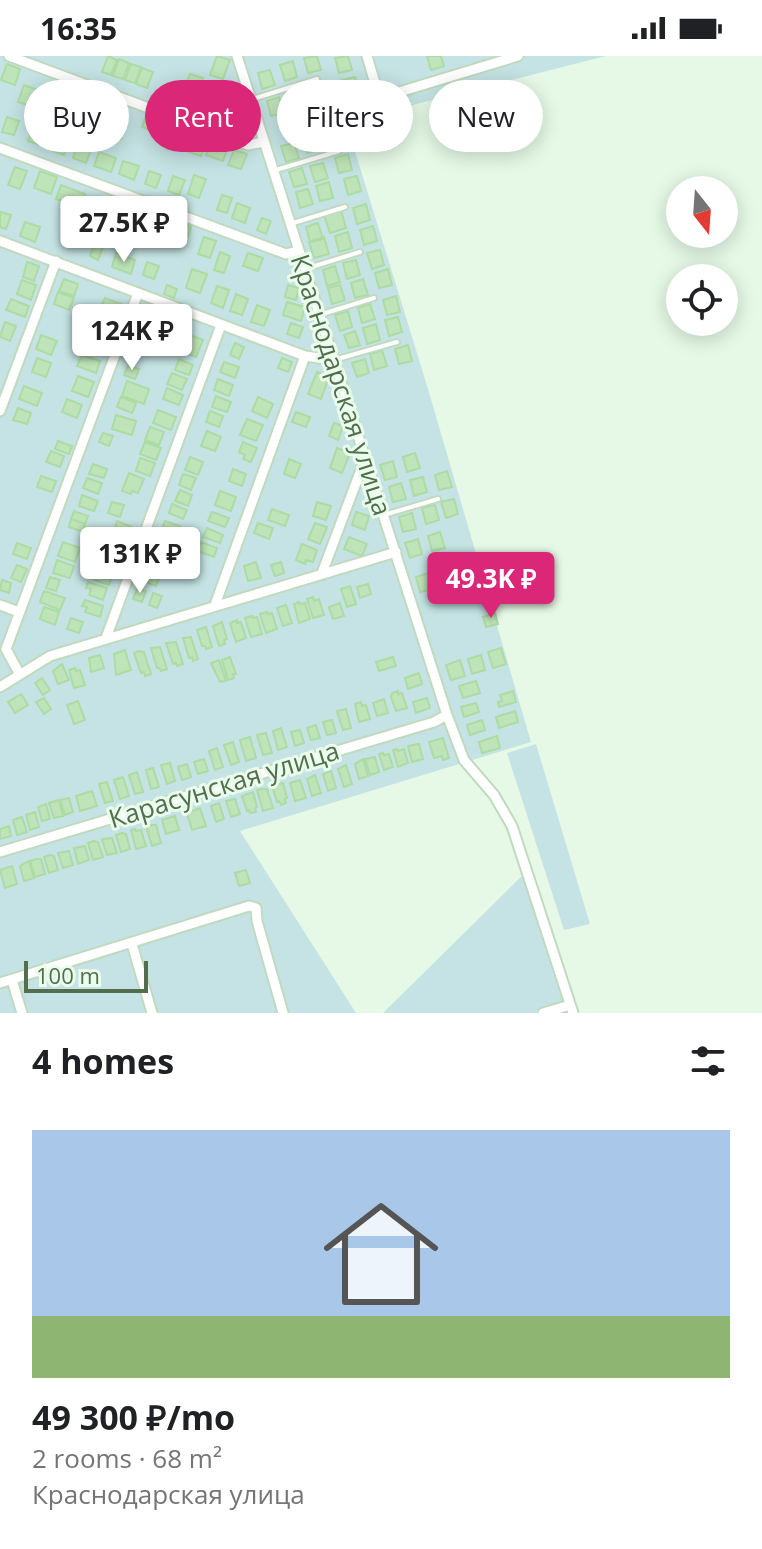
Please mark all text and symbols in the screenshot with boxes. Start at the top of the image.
text: 16:35 [40,8,117,49]
chip: Buy [24,80,129,152]
chip: Rent [145,80,261,152]
chip: Filters [277,80,413,152]
chip: New [429,80,543,152]
north arrow [666,176,738,248]
map controls [666,176,738,336]
pin: 27.5K ₽ [50,196,198,264]
text: 27.5K ₽ [78,204,170,240]
street label: Краснодарская улица [283,249,401,520]
button: locate [666,264,738,336]
pin: 124K ₽ [67,304,197,372]
text: 124K ₽ [90,312,174,348]
pin: 131K ₽ [75,527,205,595]
text: 131K ₽ [98,535,182,571]
pin: 49.3K ₽ [417,552,565,620]
text: 49.3K ₽ [445,560,537,596]
street label: Карасунская улица [104,732,343,836]
scale bar [24,957,148,993]
text: 100 m [36,960,100,990]
text: 4 homes [32,1038,174,1084]
icon: filters [686,1039,730,1083]
icon: home [309,1182,453,1326]
text: 49 300 ₽/mo [32,1394,235,1440]
text: 2 rooms · 68 m² [32,1440,222,1476]
text: Краснодарская улица [32,1476,305,1512]

